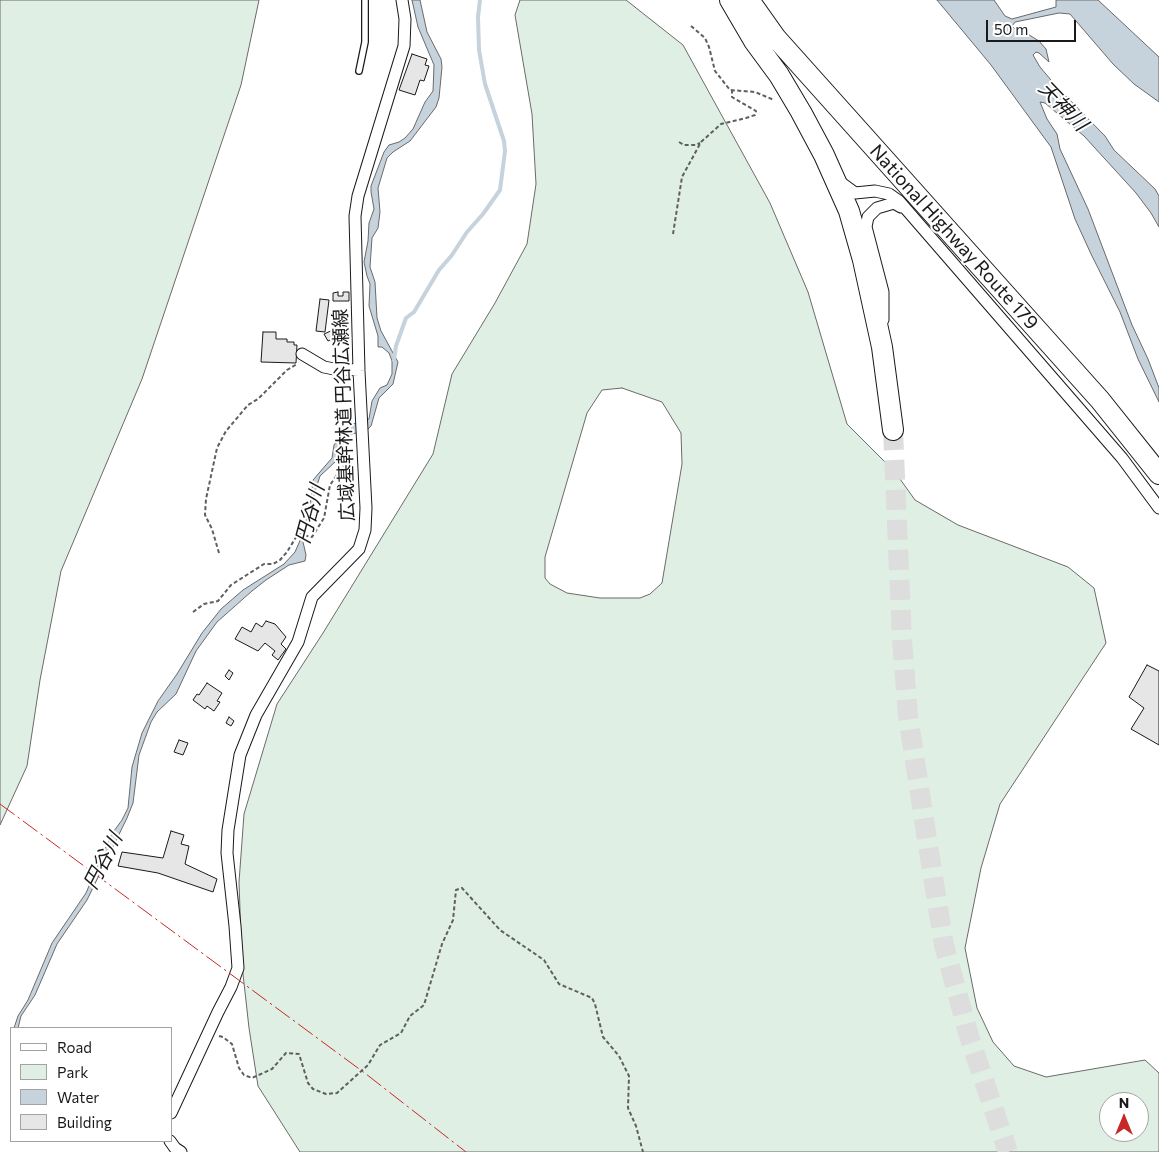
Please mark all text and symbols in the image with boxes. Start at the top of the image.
scale bar [989,10,1079,42]
text: 50 m [994,20,1028,38]
water label: 天神川 [1034,76,1092,136]
street label: National Highway Route 179 [865,140,1043,334]
street label: 広域基幹林道 円谷広瀬線 [329,308,359,522]
water label: 円谷川 [291,482,329,546]
water label: 円谷川 [79,829,127,893]
legend [10,1027,172,1142]
text: Road [57,1038,92,1056]
text: Park [57,1063,88,1081]
text: Water [57,1088,99,1106]
north arrow [1099,1092,1149,1142]
text: N [1119,1094,1129,1111]
text: Building [57,1113,112,1131]

